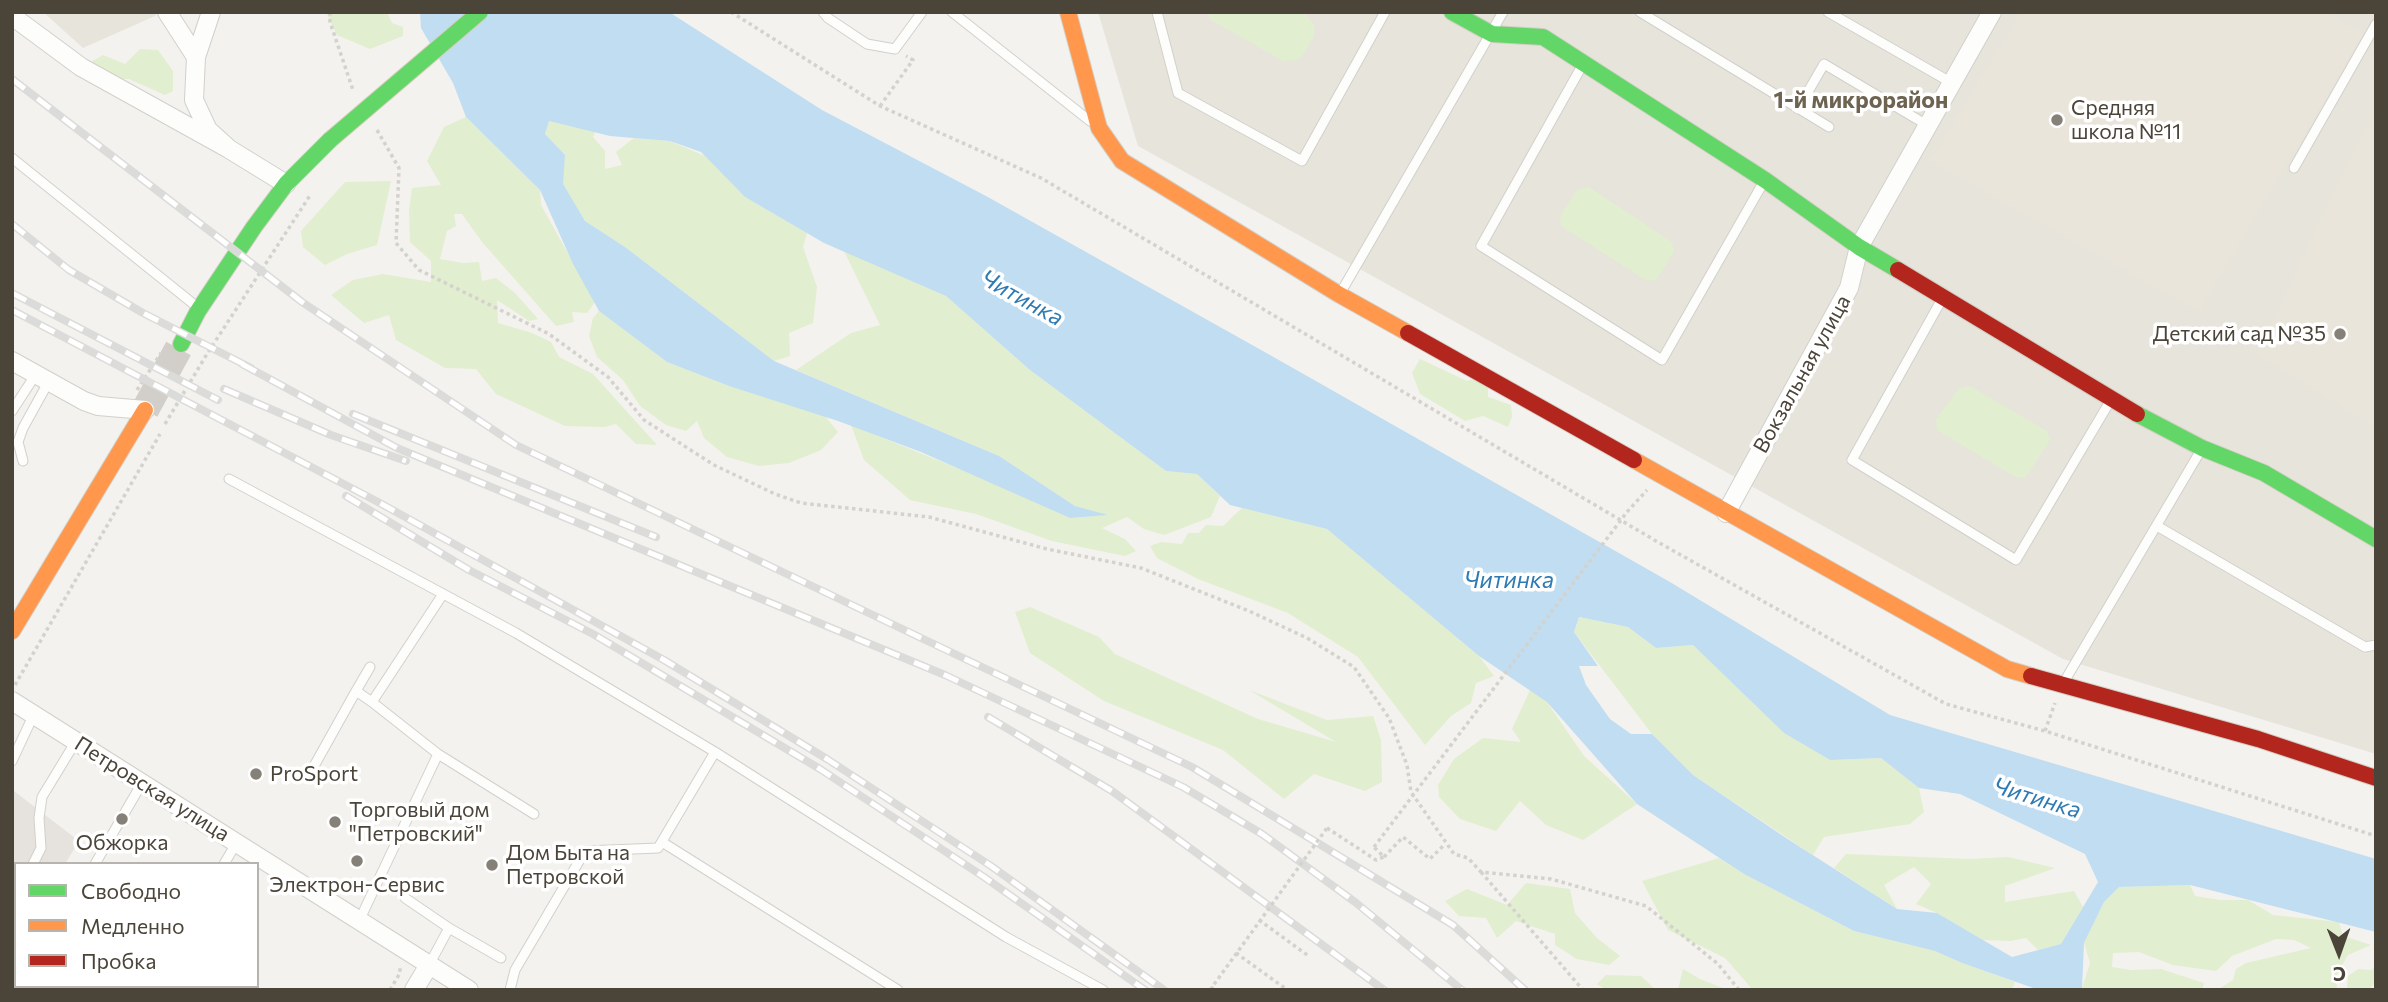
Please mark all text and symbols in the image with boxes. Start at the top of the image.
district label: 1-й микрорайон [1774,86,1948,114]
place label: Средняя школа №11 [2071,95,2181,145]
marker: Средняя школа №11 [2049,112,2065,128]
water label: Читинка [976,264,1068,332]
street label: Вокзальная улица [1748,291,1856,457]
place label: Детский сад №35 [2153,321,2326,347]
marker: Детский сад №35 [2332,326,2348,342]
water label: Читинка [1464,566,1554,594]
street label: Петровская улица [70,731,234,847]
place label: ProSport [270,761,358,787]
marker: ProSport [248,766,264,782]
water label: Читинка [1990,772,2084,824]
place label: Торговый дом "Петровский" [349,797,489,847]
marker: Обжорка [114,811,130,827]
marker: Торговый дом "Петровский" [327,814,343,830]
place label: Обжорка [76,830,168,856]
place label: Дом Быта на Петровской [506,840,630,890]
marker: Электрон-Сервис [349,853,365,869]
marker: Дом Быта на Петровской [484,857,500,873]
legend [14,862,259,988]
place label: Электрон-Сервис [269,872,445,898]
text: Свободно [81,878,181,903]
text: Медленно [81,913,185,938]
north arrow [2304,918,2374,988]
text: Пробка [81,948,156,973]
text: С [2333,963,2346,986]

